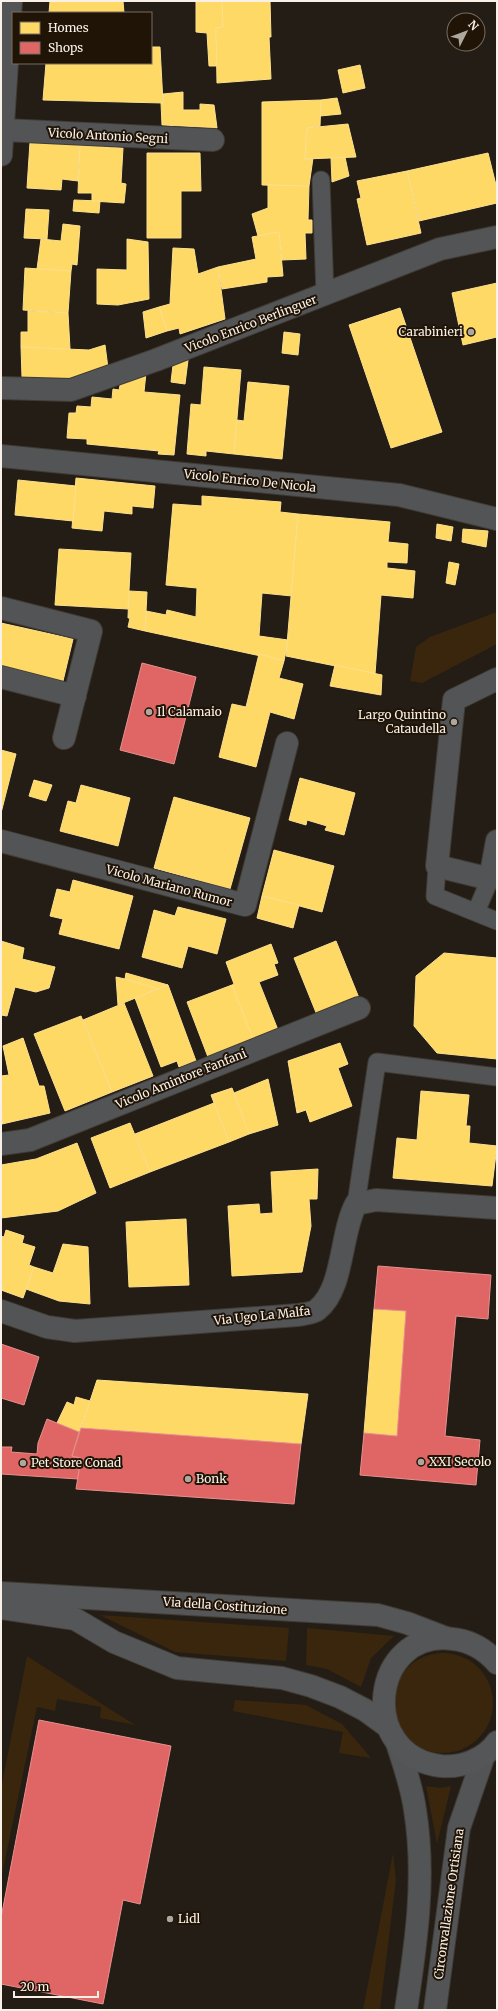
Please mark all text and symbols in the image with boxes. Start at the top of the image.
legend [12,12,152,64]
north arrow [446,12,486,52]
text: N [465,17,482,33]
text: Homes [48,20,89,35]
text: Shops [48,40,83,55]
street label: Vicolo Antonio Segni [47,125,169,146]
street label: Vicolo Enrico Berlinguer [182,291,320,356]
place label: Carabinieri [399,324,463,339]
marker: Carabinieri [466,327,476,337]
street label: Vicolo Enrico De Nicola [182,466,318,495]
place label: Il Calamaio [157,704,222,719]
marker: Il Calamaio [144,707,154,717]
place label: Largo Quintino Cataudella [358,707,447,736]
marker: Largo Quintino Cataudella [449,717,459,727]
street label: Vicolo Mariano Rumor [104,861,234,910]
street label: Vicolo Amintore Fanfani [112,1045,249,1112]
street label: Via Ugo La Malfa [212,1303,311,1328]
place label: XXI Secolo [429,1454,491,1469]
place label: Pet Store Conad [31,1455,121,1470]
marker: XXI Secolo [416,1457,426,1467]
marker: Pet Store Conad [18,1458,28,1468]
place label: Bonk [196,1471,227,1486]
marker: Bonk [183,1474,193,1484]
street label: Via della Costituzione [162,1594,287,1617]
street label: Circonvallazione Ortisiana [430,1827,467,1980]
place label: Lidl [178,1911,201,1926]
marker: Lidl [165,1914,175,1924]
scale bar [14,1973,98,1999]
text: 20 m [20,1979,49,1994]

